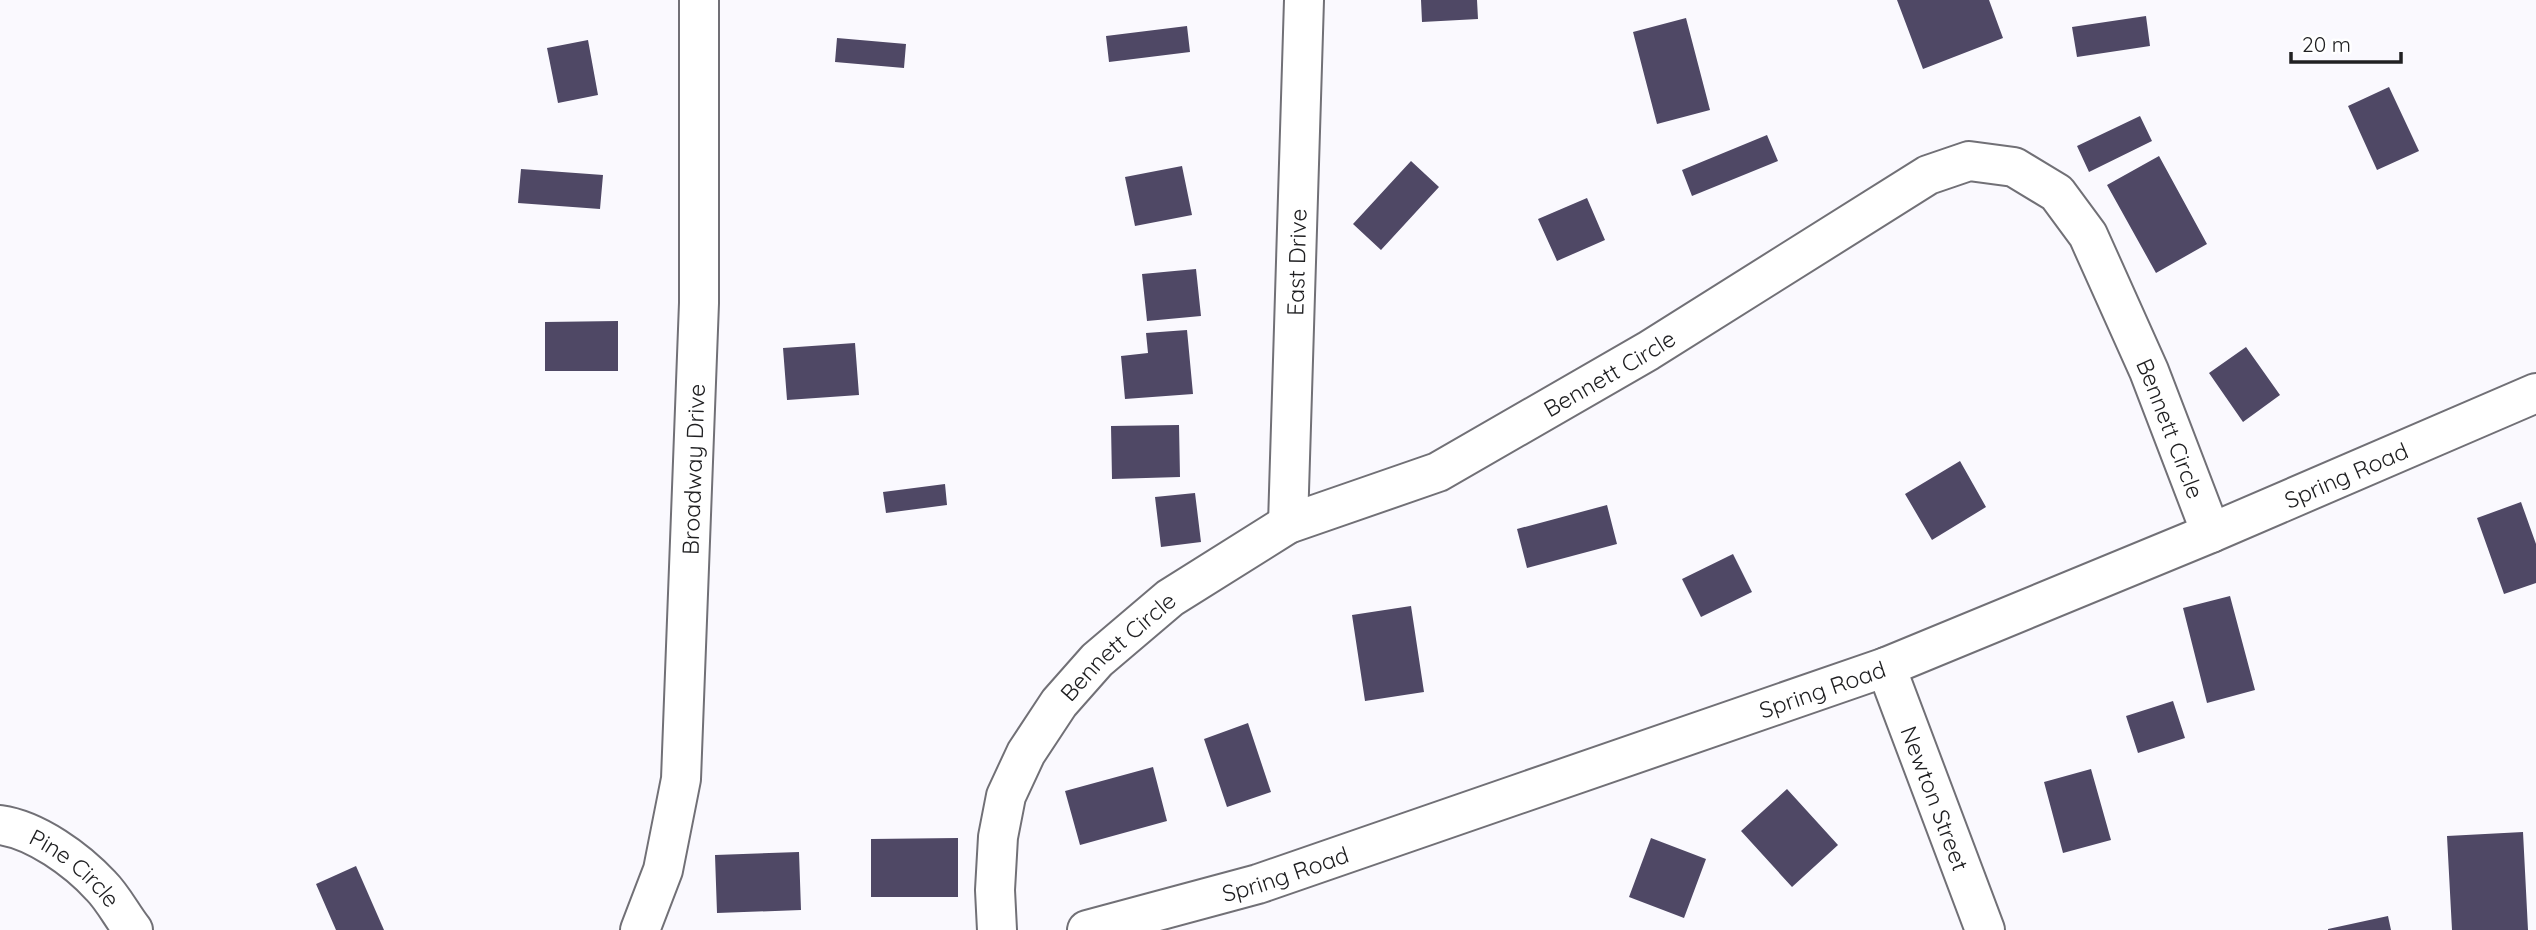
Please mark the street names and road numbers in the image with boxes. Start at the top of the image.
street label: East Drive [1280,208,1312,316]
street label: Bennett Circle [1538,323,1680,423]
street label: Bennett Circle [2131,354,2211,502]
street label: Broadway Drive [675,383,710,555]
street label: Spring Road [2280,435,2412,514]
street label: Bennett Circle [1053,585,1181,707]
street label: Spring Road [1755,654,1889,724]
street label: Newton Street [1895,722,1976,875]
street label: Pine Circle [25,822,127,912]
street label: Spring Road [1219,839,1352,908]

